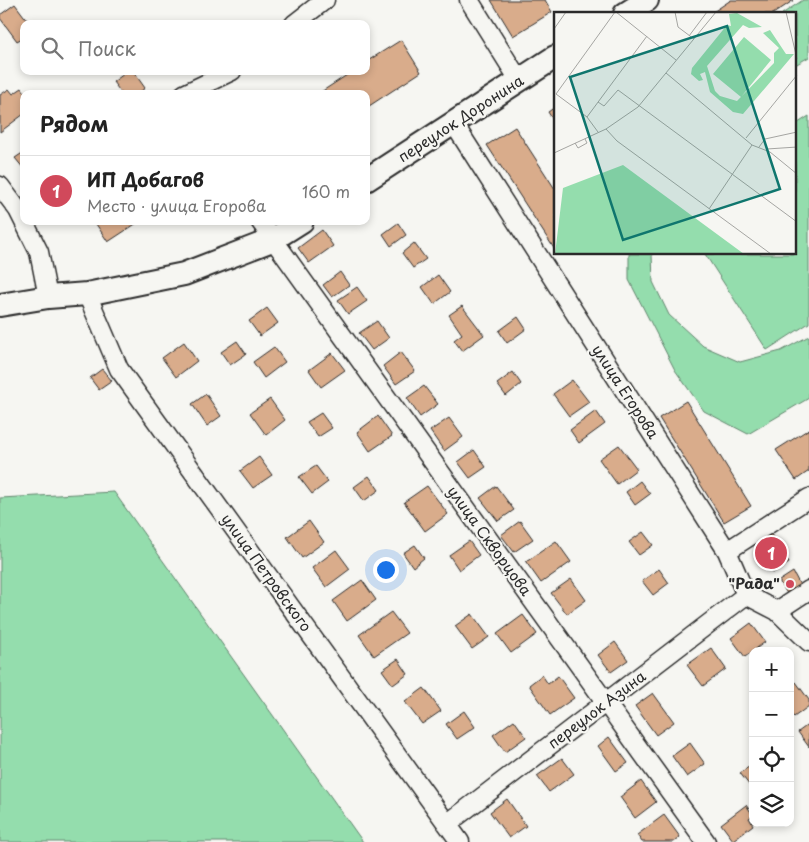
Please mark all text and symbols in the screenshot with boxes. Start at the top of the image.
inset map [554,12,796,255]
search box [20,20,370,75]
icon: search [38,34,66,62]
text: Поиск [78,34,136,62]
street label: переулок Доронина [393,68,528,167]
text: Рядом [40,107,108,139]
text: ИП Добагов [87,165,204,193]
text: 1 [52,179,60,203]
text: 160 m [302,179,350,203]
text: Место · улица Егорова [87,193,266,217]
street label: улица Егорова [587,339,666,443]
street label: улица Скворцова [442,480,538,600]
street label: улица Петровского [216,508,318,636]
pin: 1 [755,534,787,572]
your location [373,557,399,583]
place label: "Рада" [728,571,780,594]
marker: "Рада" [784,578,796,590]
map controls [749,647,794,827]
button: + [749,647,794,692]
street label: переулок Азина [542,664,651,753]
button: − [749,692,794,737]
button: locate [749,737,794,782]
button: layers [749,782,794,827]

